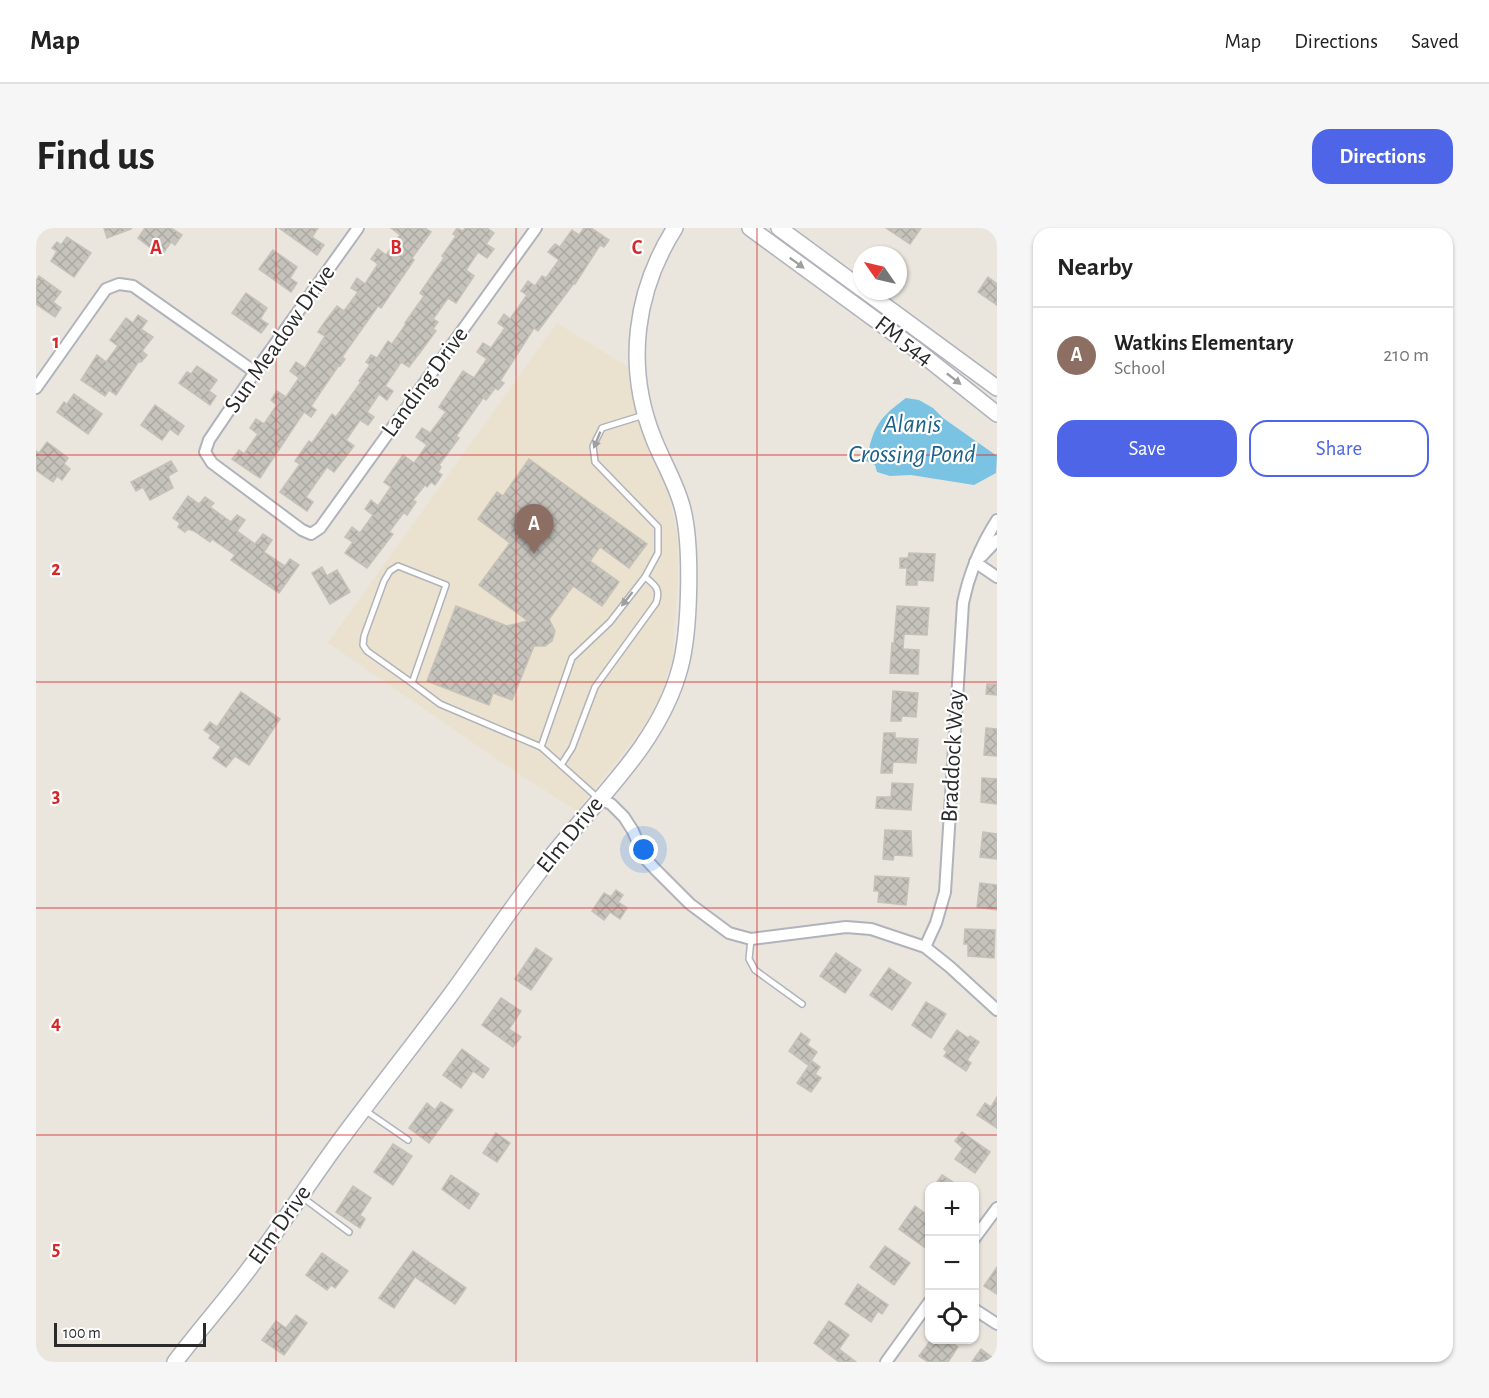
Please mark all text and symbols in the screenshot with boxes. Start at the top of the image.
text: Map [30,27,80,55]
text: Map [1225,31,1261,52]
text: Directions [1294,31,1378,52]
text: Saved [1411,31,1459,52]
button: Directions [1312,129,1453,184]
text: Find us [36,135,155,177]
text: A [150,238,162,258]
text: B [390,238,402,258]
text: C [632,238,643,258]
north arrow [853,246,907,300]
text: Nearby [1057,254,1133,280]
one-way arrow [790,256,805,268]
street label: Sun Meadow Drive [220,261,340,417]
street label: FM 544 [870,311,938,371]
street label: Landing Drive [377,323,473,441]
text: 1 [52,332,60,352]
text: Watkins Elementary [1114,332,1294,354]
text: A [1071,345,1083,365]
text: 210 m [1383,345,1429,365]
text: School [1114,358,1166,378]
one-way arrow [946,372,962,385]
water label: Alanis Crossing Pond [848,411,976,467]
button: Save [1057,420,1237,477]
button: Share [1249,420,1429,477]
one-way arrow [592,432,602,450]
pin: A [514,504,554,554]
text: 2 [51,559,61,579]
one-way arrow [621,591,634,607]
street label: Braddock Way [938,689,968,823]
text: 3 [52,786,60,806]
street label: Elm Drive [532,792,608,878]
your location [629,835,658,864]
text: 4 [51,1013,61,1033]
street label: Elm Drive [244,1181,316,1269]
map controls [925,1182,979,1344]
button: + [925,1182,979,1236]
button: − [925,1236,979,1290]
text: 5 [52,1239,60,1259]
button: locate [925,1290,979,1344]
scale bar [54,1320,206,1348]
text: 100 m [63,1325,101,1341]

